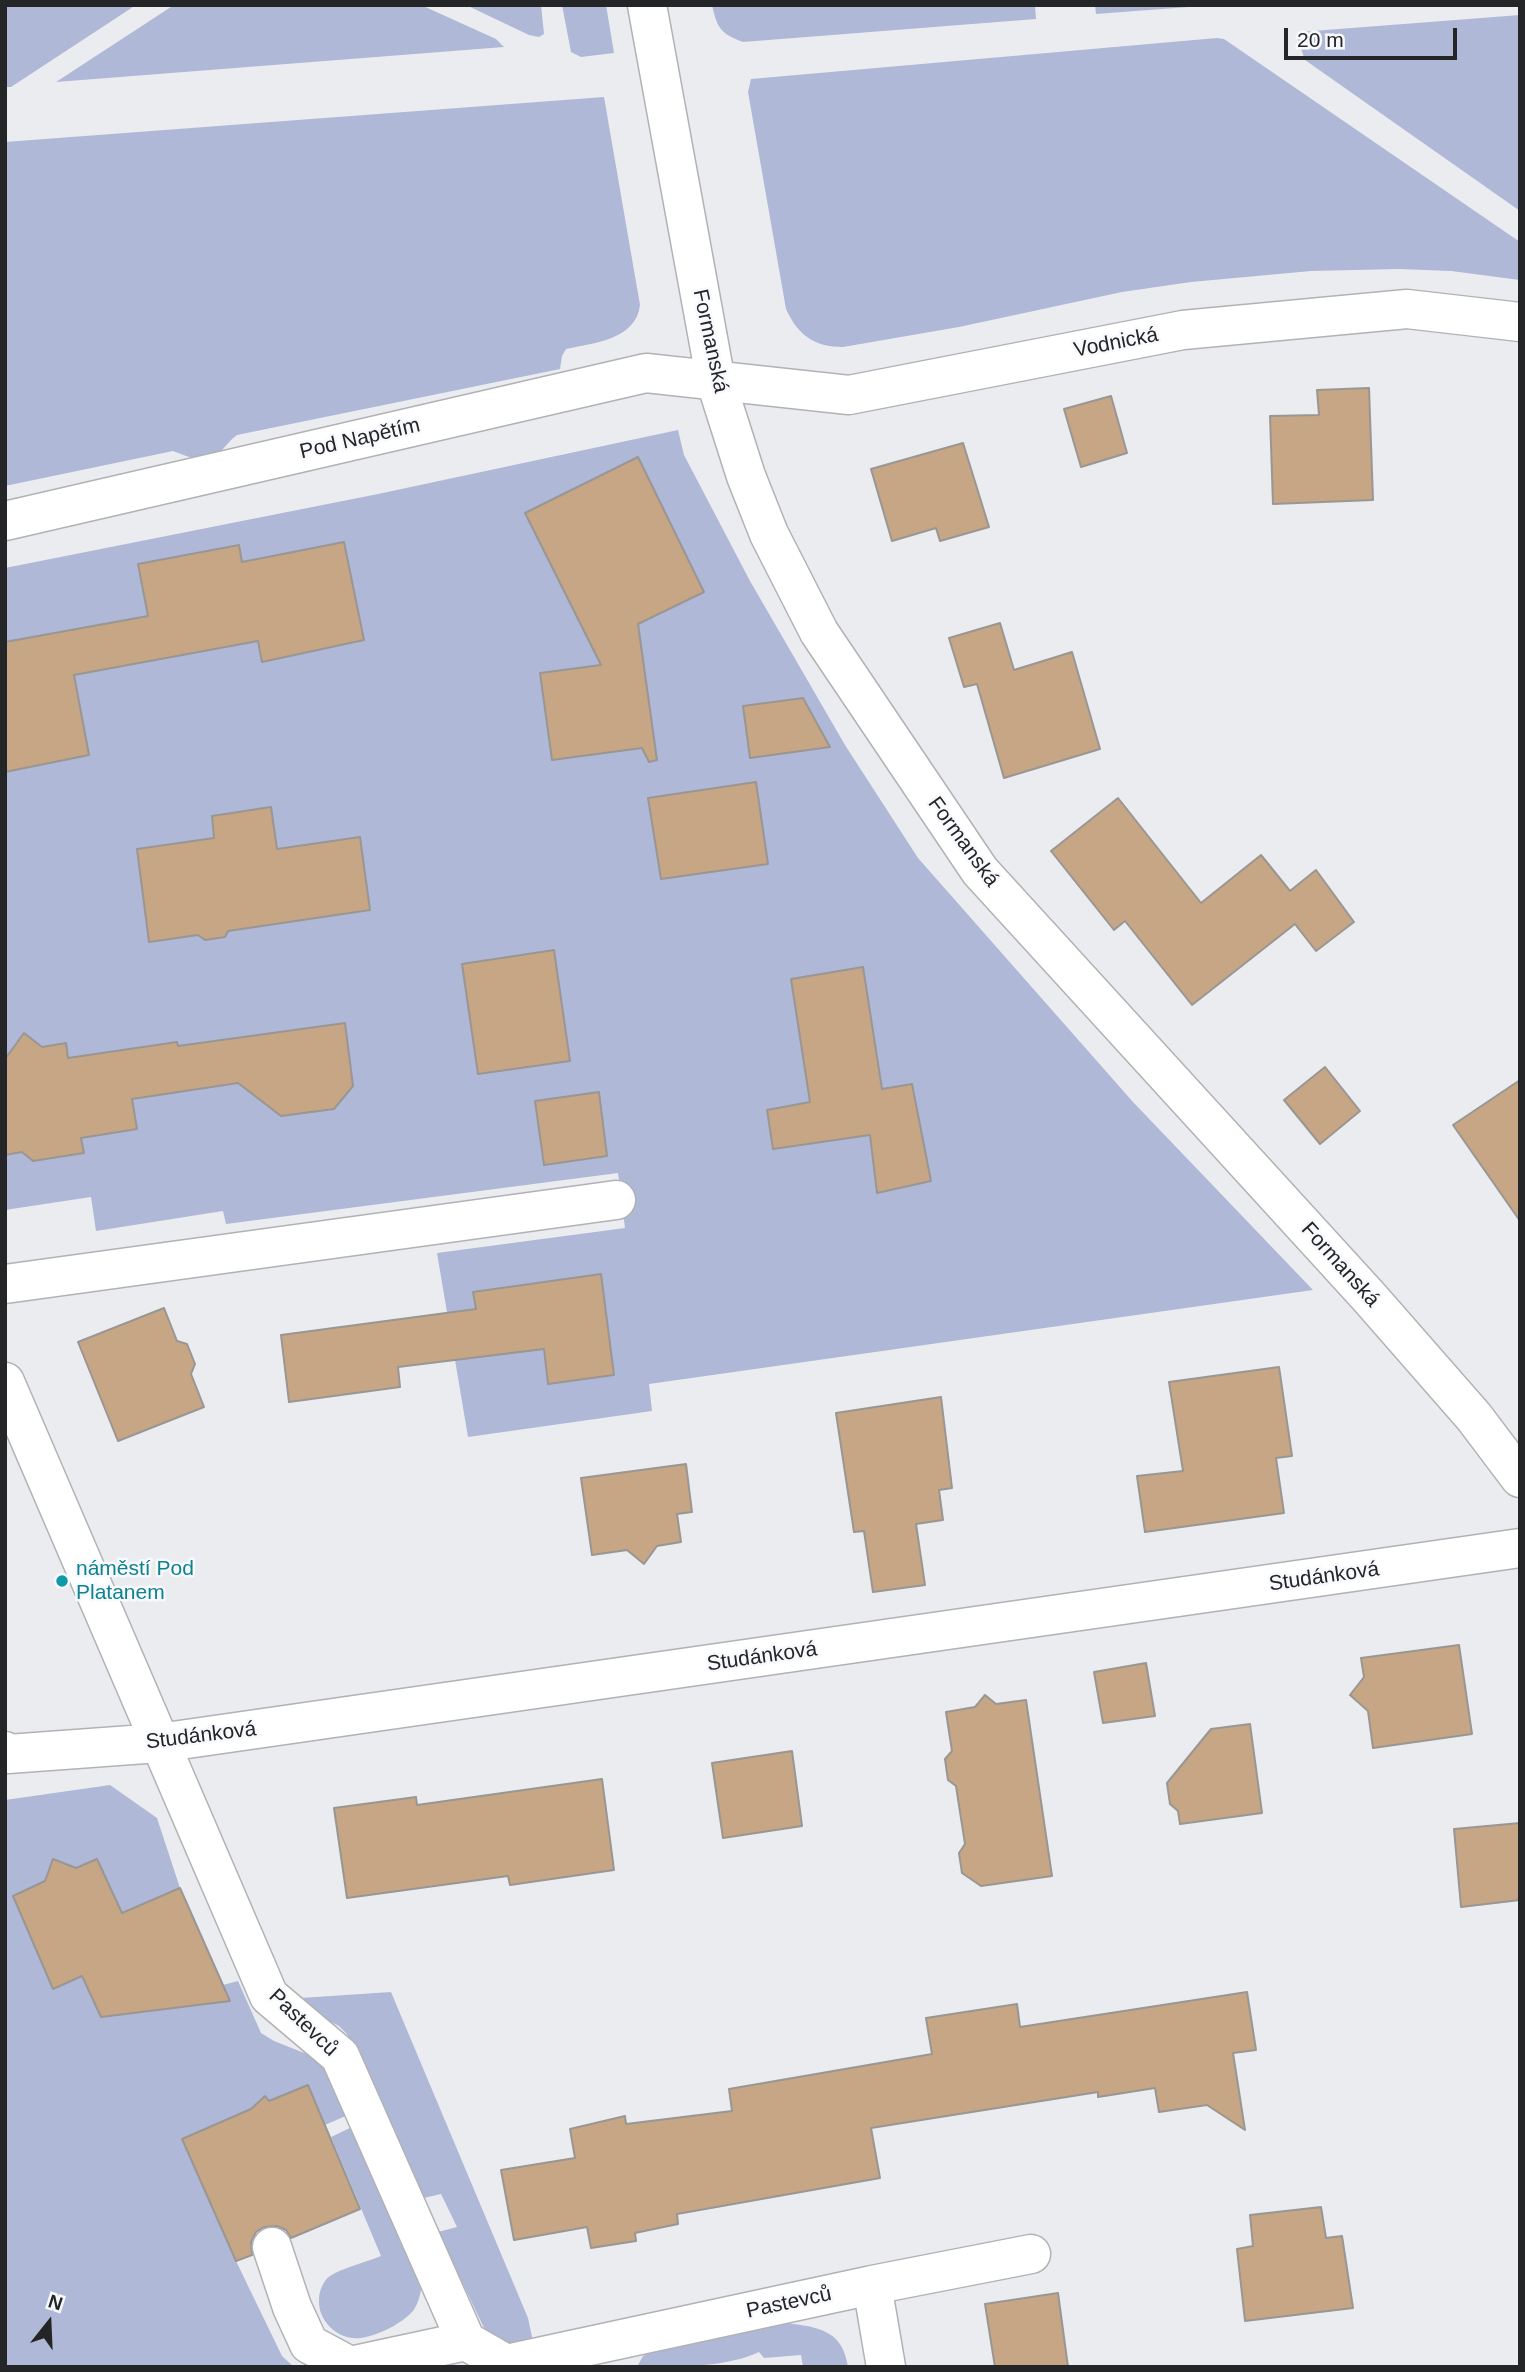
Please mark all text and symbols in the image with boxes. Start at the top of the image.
scale bar [1287,14,1460,58]
text: 20 m [1297,28,1344,51]
street label: Formanská [687,287,733,395]
street label: Vodnická [1072,323,1160,363]
street label: Pod Napětím [297,413,423,465]
street label: Formanská [922,792,1004,892]
street label: Formanská [1295,1218,1385,1312]
place label: náměstí Pod Platanem [76,1556,194,1606]
street label: Studánková [1267,1557,1381,1597]
marker: náměstí Pod Platanem [54,1573,70,1589]
street label: Studánková [705,1637,819,1677]
street label: Studánková [144,1717,258,1755]
street label: Pastevců [263,1984,343,2062]
street label: Pastevců [744,2282,834,2324]
north arrow [14,2288,84,2358]
text: N [46,2290,65,2315]

